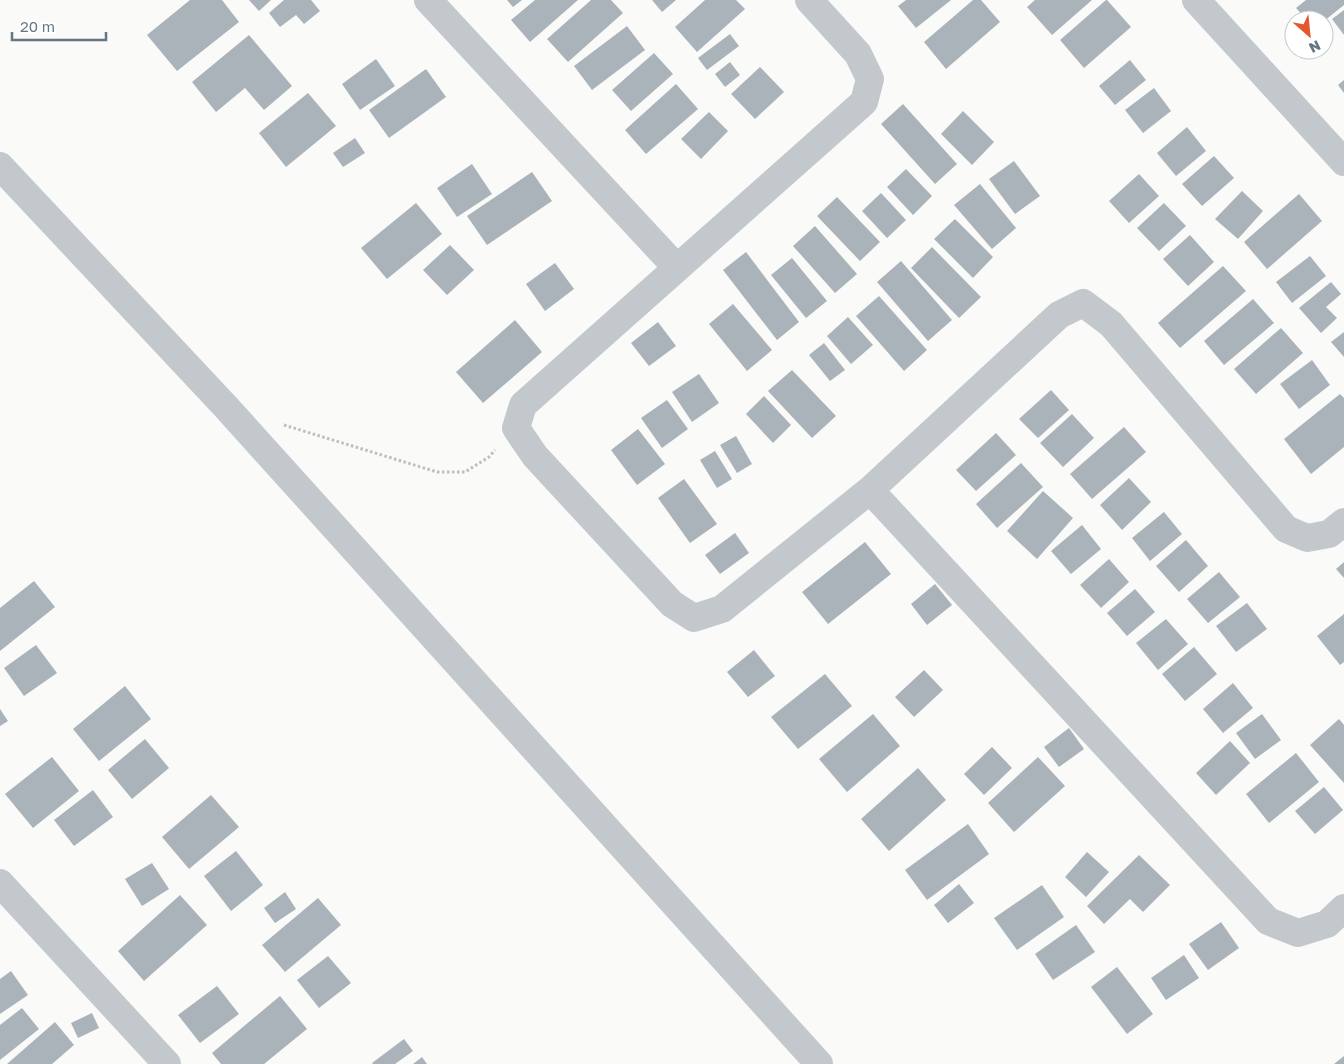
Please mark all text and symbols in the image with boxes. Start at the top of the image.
scale bar [12,10,106,42]
north arrow [1284,10,1334,60]
text: 20 m [20,17,55,35]
text: N [1307,37,1324,57]

